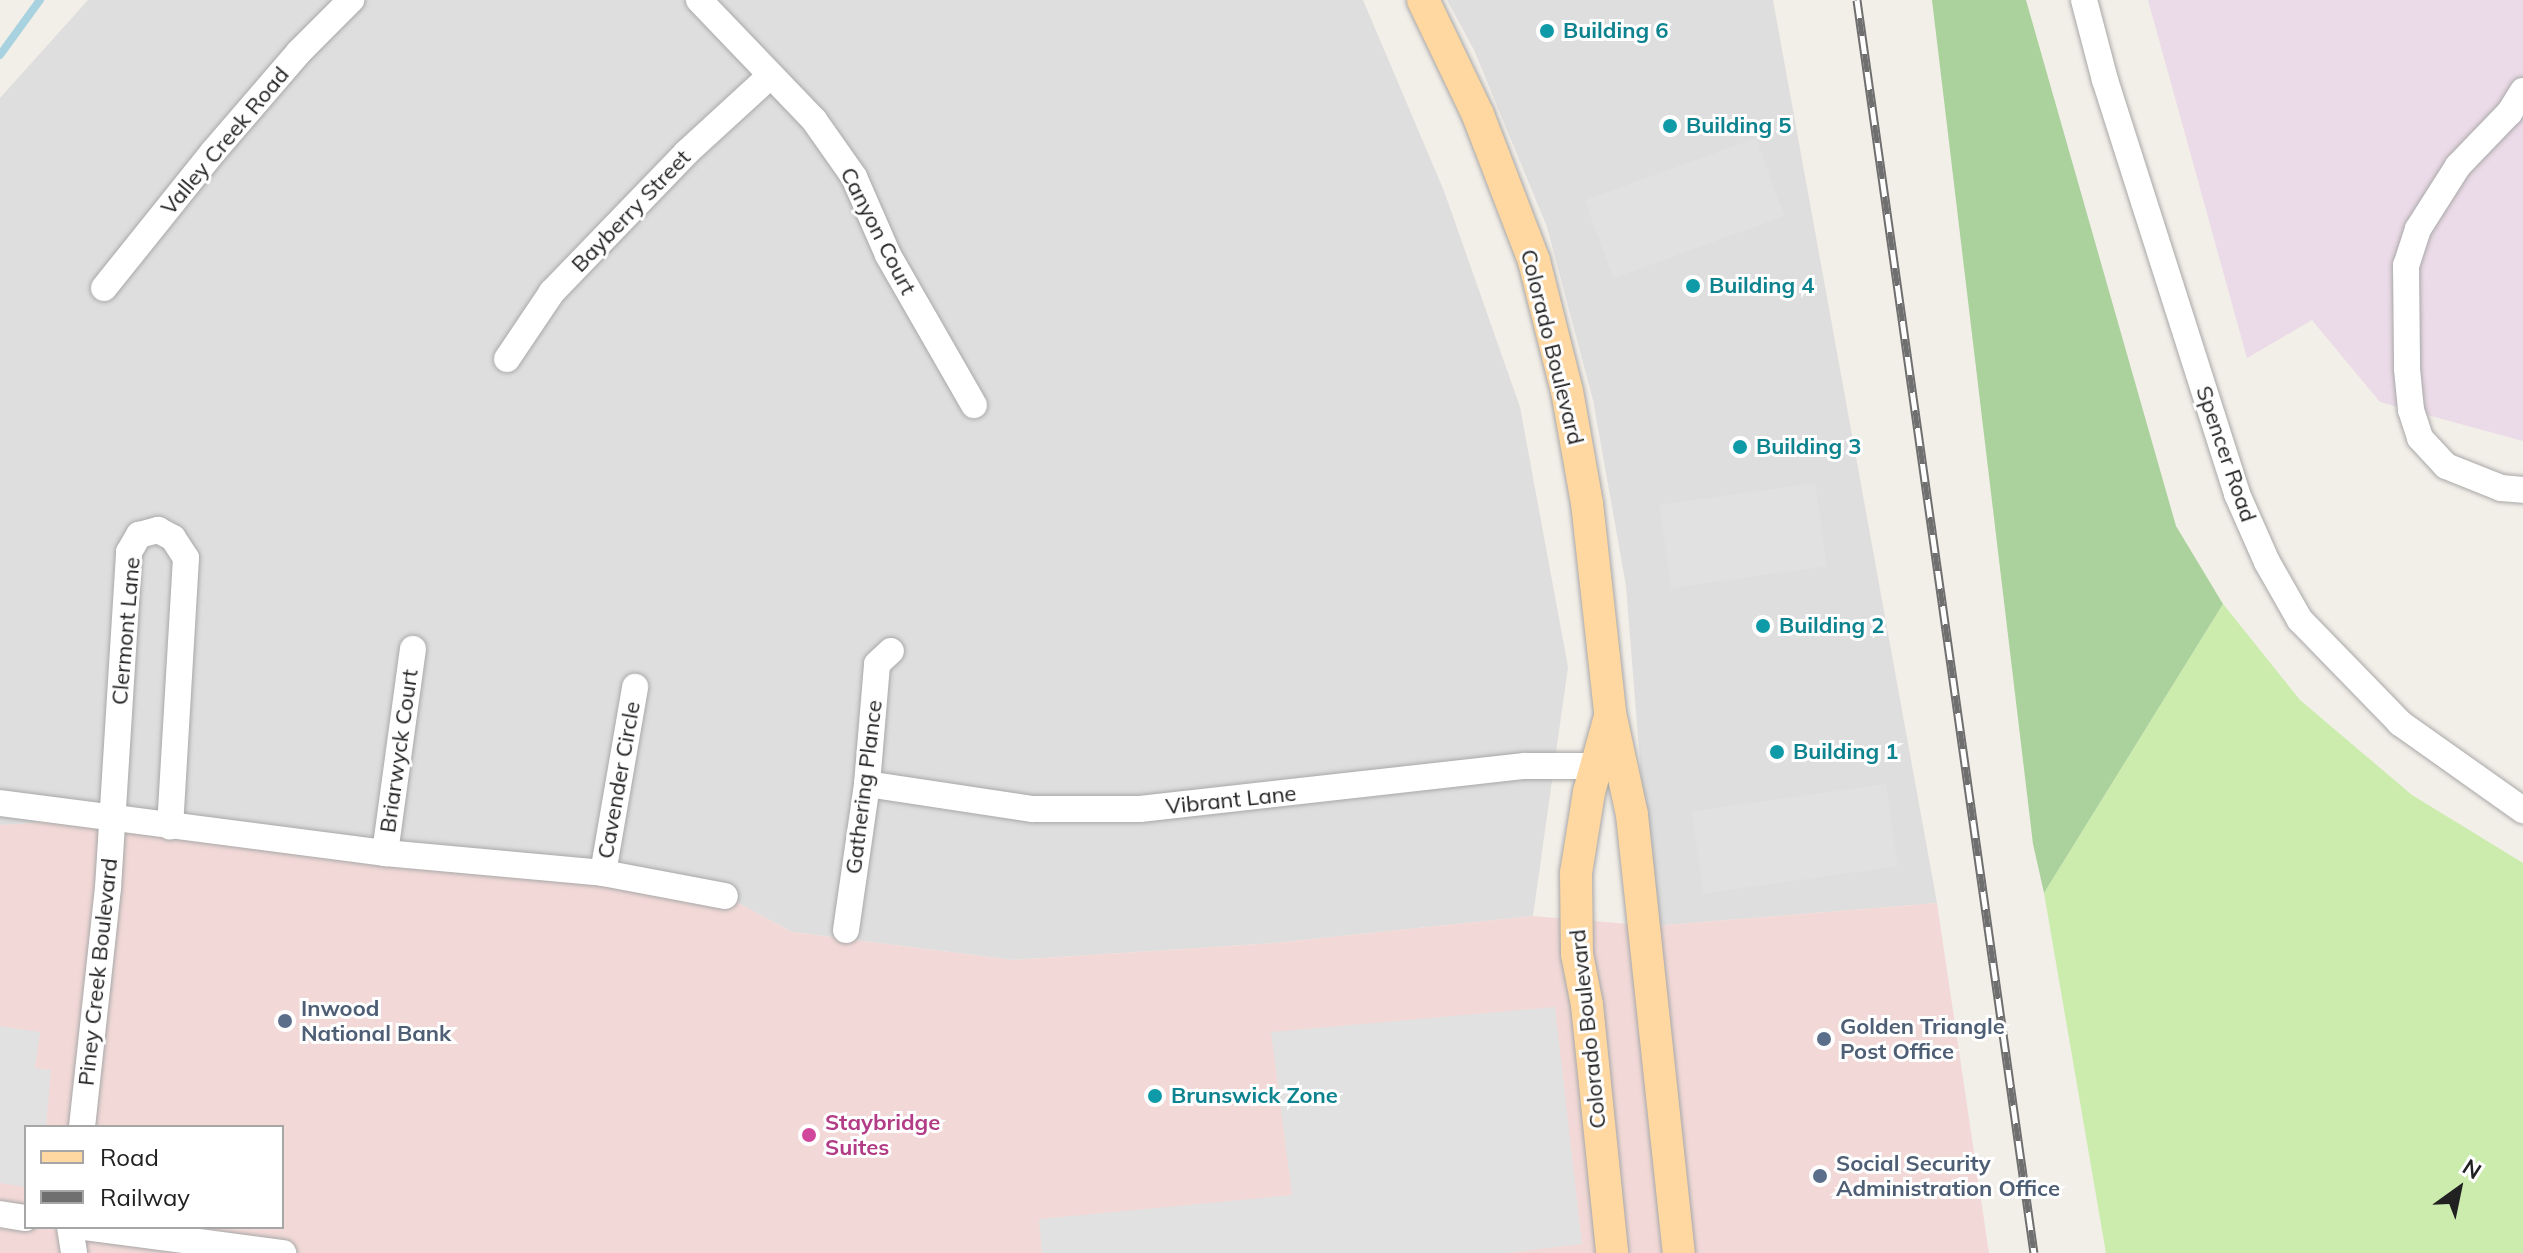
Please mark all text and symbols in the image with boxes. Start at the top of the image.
place label: Building 6 [1563,18,1668,44]
marker: Building 6 [1538,22,1556,40]
street label: Valley Creek Road [155,62,295,220]
place label: Building 5 [1686,113,1791,139]
marker: Building 5 [1661,117,1679,135]
street label: Bayberry Street [566,144,696,278]
street label: Canyon Court [835,163,921,299]
street label: Colorado Boulevard [1515,247,1589,447]
place label: Building 4 [1709,273,1814,299]
marker: Building 4 [1684,277,1702,295]
street label: Spencer Road [2190,383,2262,525]
place label: Building 3 [1756,434,1861,460]
marker: Building 3 [1731,438,1749,456]
street label: Clermont Lane [106,556,146,706]
place label: Building 2 [1779,613,1884,639]
marker: Building 2 [1754,617,1772,635]
street label: Briarwyck Court [374,668,424,834]
street label: Gathering Plance [840,698,888,876]
street label: Cavender Circle [592,699,646,861]
place label: Building 1 [1793,739,1898,765]
marker: Building 1 [1768,743,1786,761]
street label: Vibrant Lane [1164,780,1298,820]
street label: Piney Creek Boulevard [73,857,123,1087]
street label: Colorado Boulevard [1564,928,1612,1130]
place label: Inwood National Bank [301,995,451,1046]
marker: Inwood National Bank [276,1012,294,1030]
place label: Golden Triangle Post Office [1840,1013,2005,1064]
marker: Golden Triangle Post Office [1815,1030,1833,1048]
place label: Brunswick Zone [1171,1083,1338,1109]
marker: Brunswick Zone [1146,1087,1164,1105]
place label: Staybridge Suites [825,1109,940,1160]
legend [24,1125,284,1229]
marker: Staybridge Suites [800,1126,818,1144]
text: Road [100,1142,159,1172]
north arrow [2419,1149,2499,1229]
place label: Social Security Administration Office [1836,1150,2060,1202]
text: N [2457,1153,2487,1185]
marker: Social Security Administration Office [1811,1167,1829,1185]
text: Railway [100,1182,190,1212]

